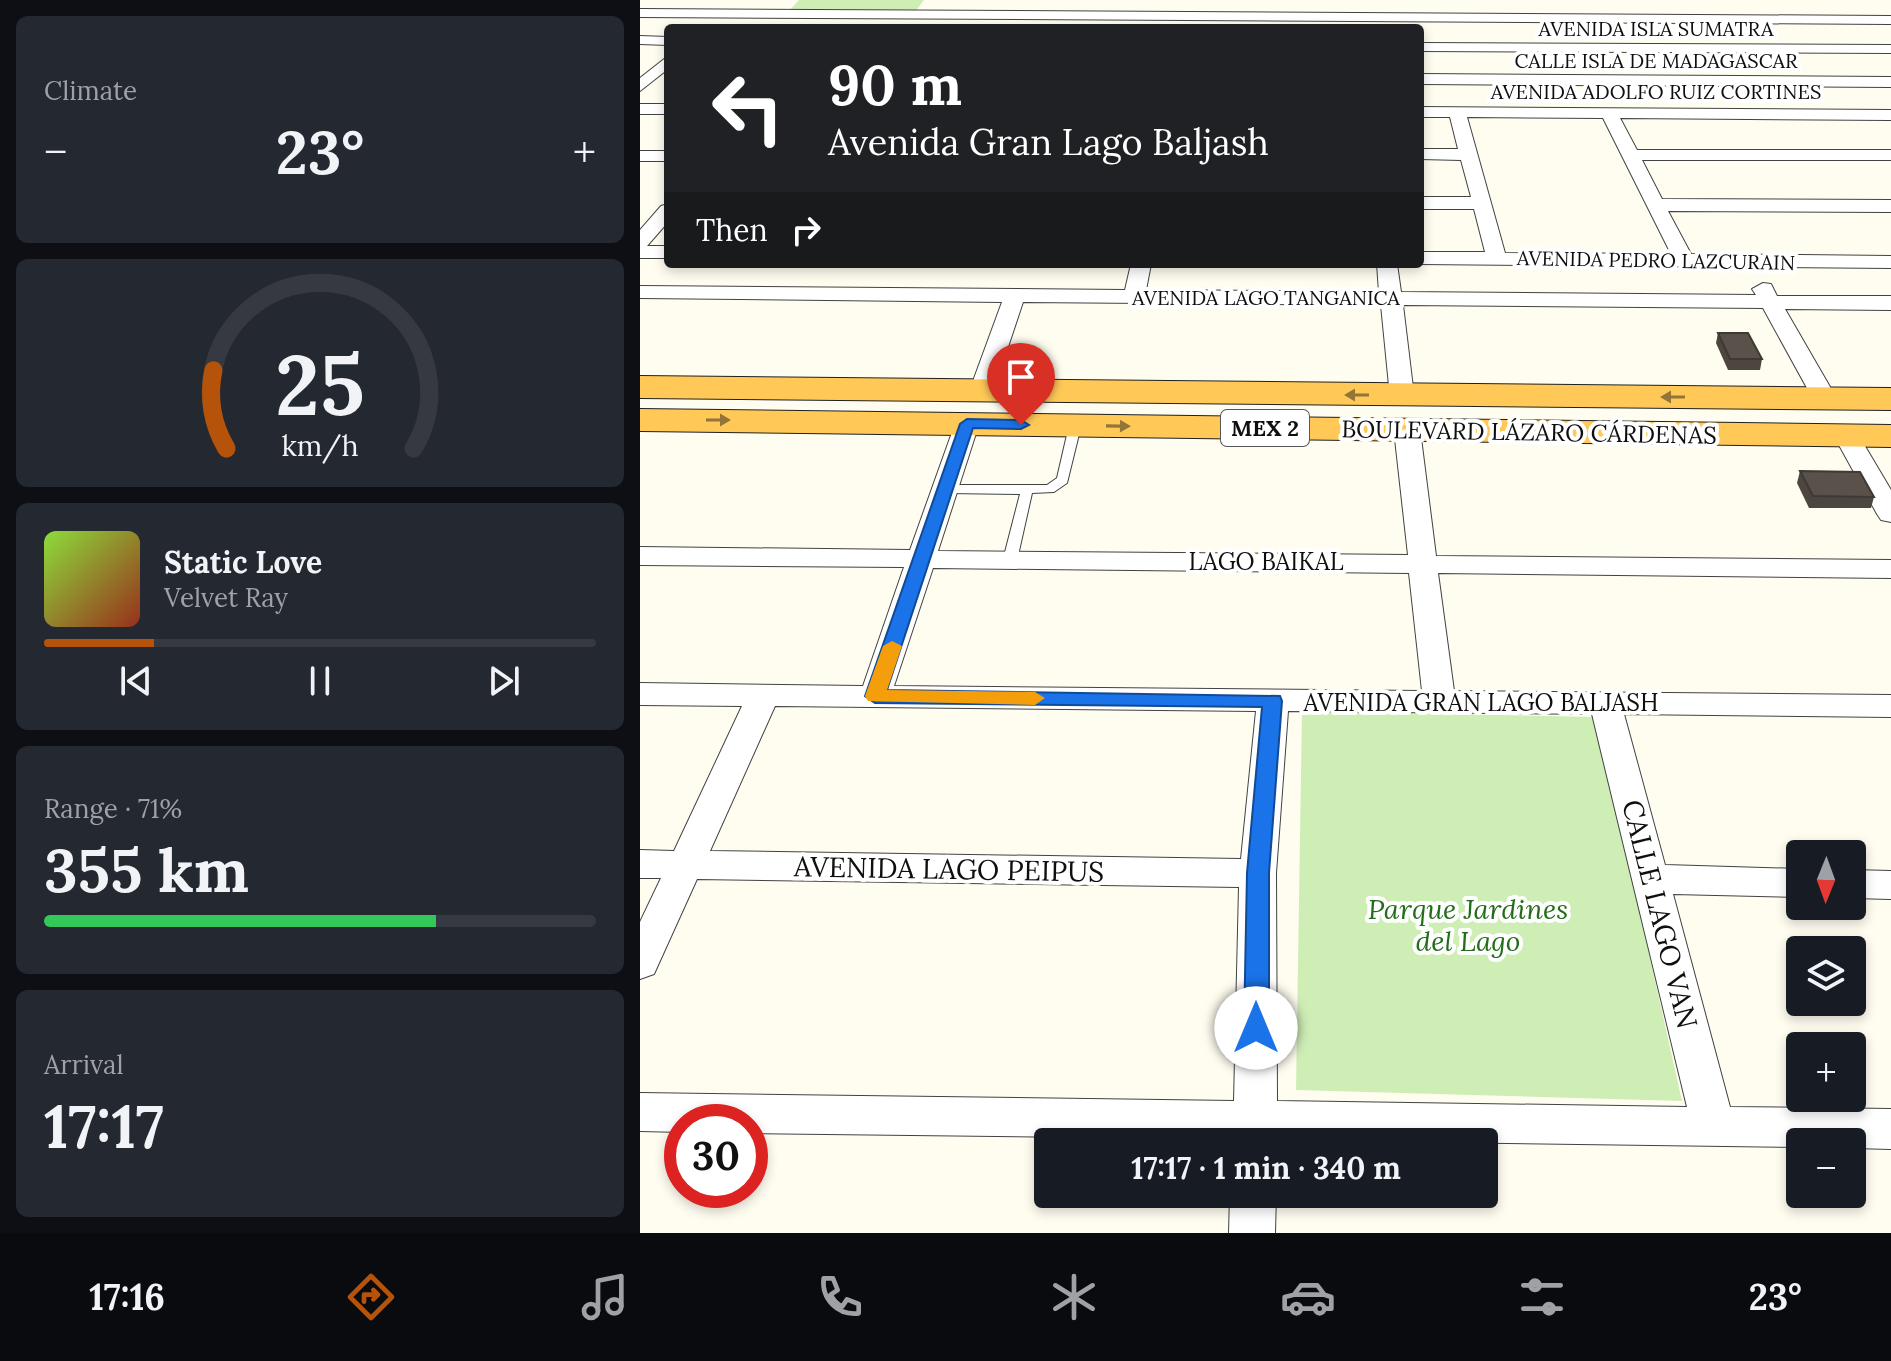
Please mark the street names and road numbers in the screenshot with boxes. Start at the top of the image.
street label: AVENIDA ISLA SUMATRA [1538,16,1774,41]
street label: CALLE ISLA DE MADAGASCAR [1514,48,1798,73]
street label: AVENIDA ADOLFO RUIZ CORTINES [1490,79,1821,104]
street label: AVENIDA PEDRO LAZCURAIN [1516,245,1795,275]
street label: AVENIDA LAGO TANGANICA [1131,285,1400,310]
road number: MEX 2 [1221,410,1309,446]
street label: BOULEVARD LÁZARO CÁRDENAS [1341,413,1717,451]
street label: LAGO BAIKAL [1188,546,1344,577]
street label: AVENIDA GRAN LAGO BALJASH [1302,687,1659,718]
street label: CALLE LAGO VAN [1614,796,1706,1032]
street label: AVENIDA LAGO PEIPUS [793,848,1104,890]

